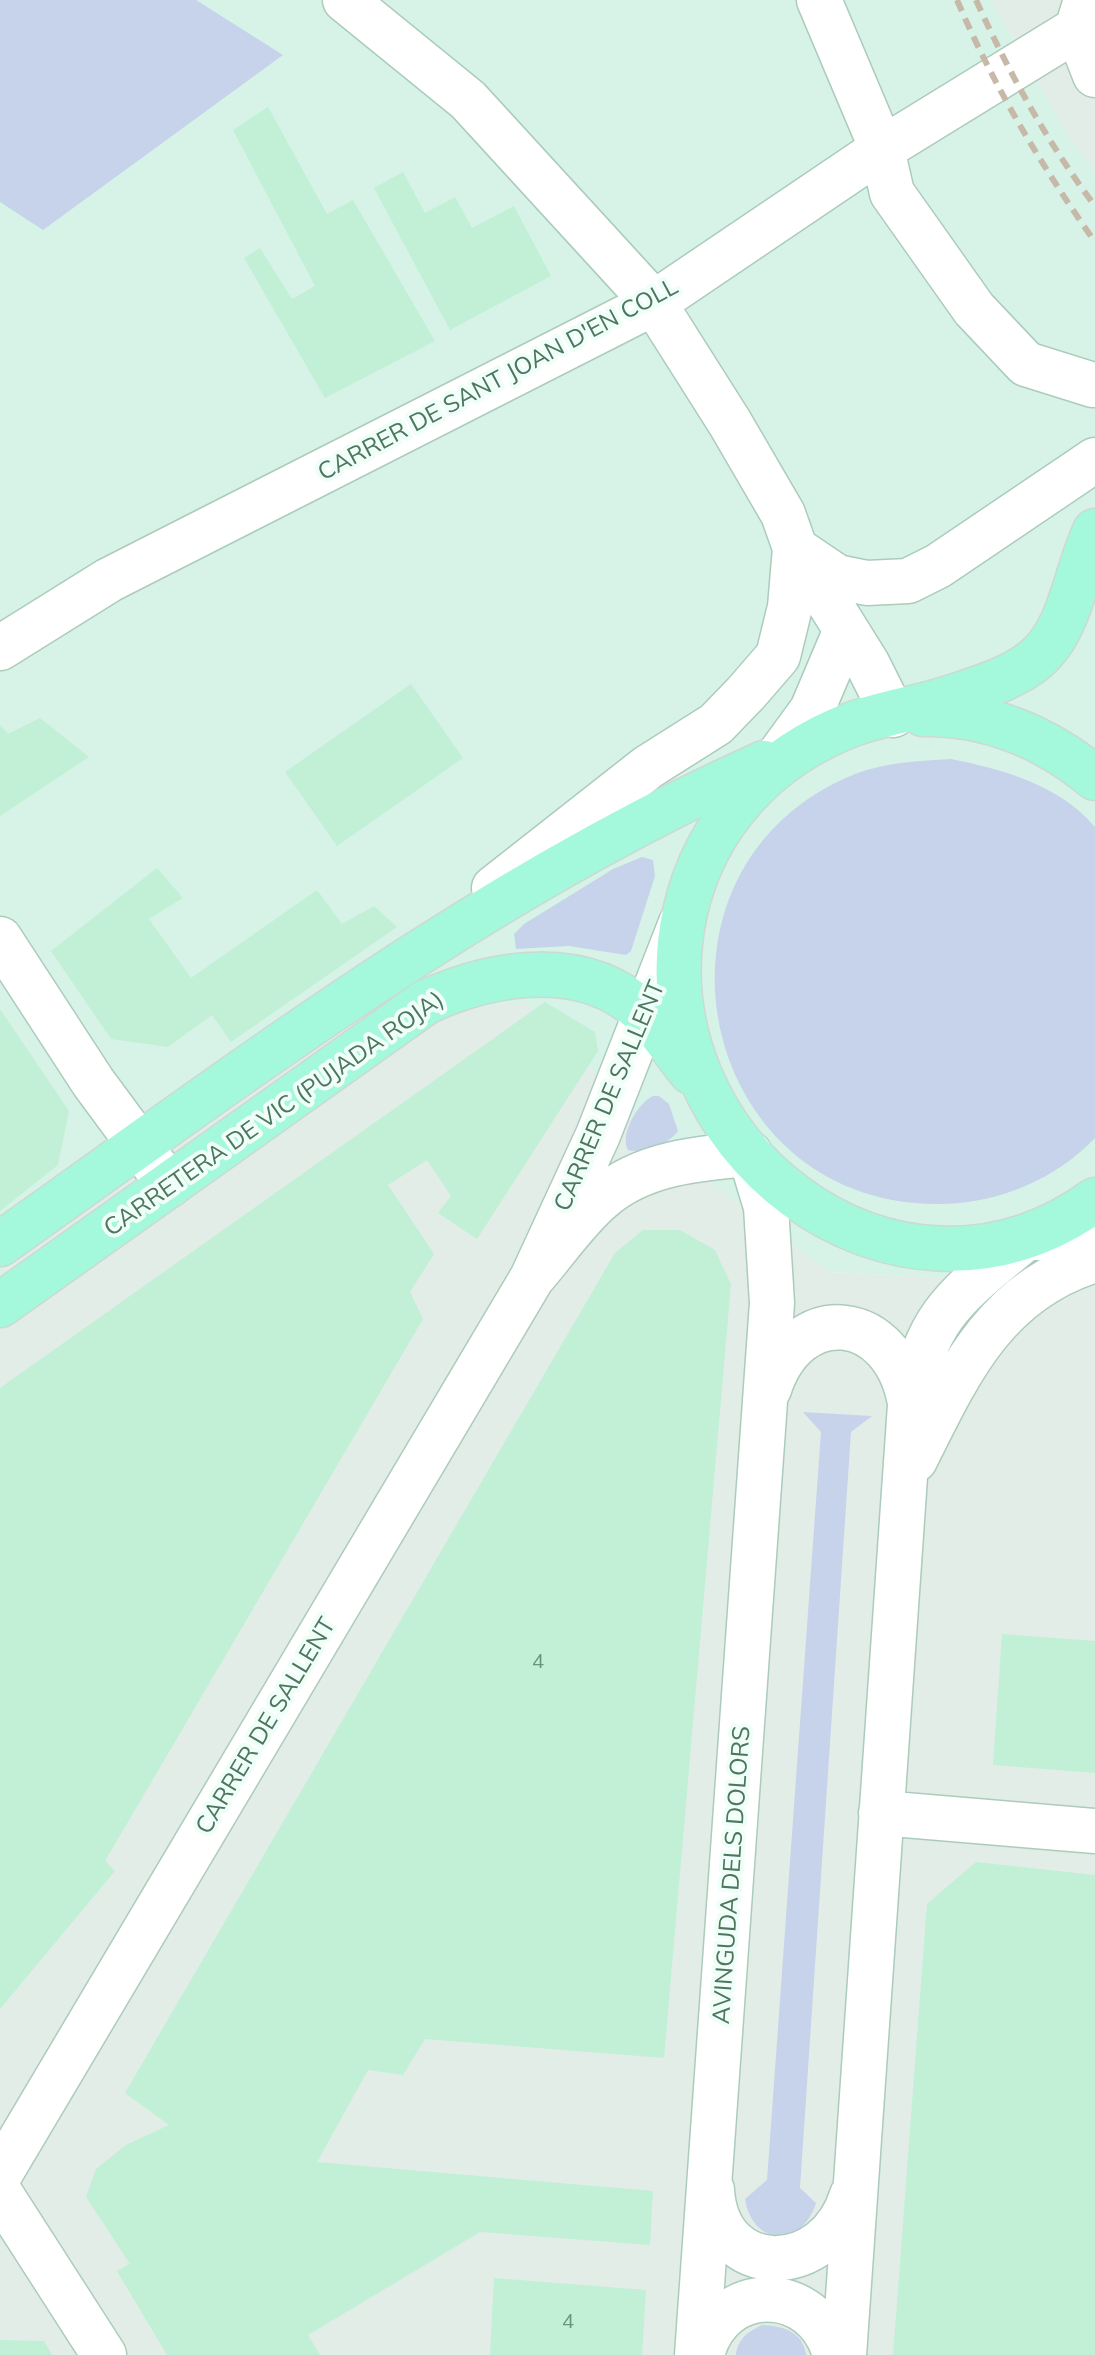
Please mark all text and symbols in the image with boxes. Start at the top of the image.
street label: CARRER DE SANT JOAN D'EN COLL [313,273,683,487]
street label: CARRER DE SALLENT [548,977,672,1215]
street label: CARRETERA DE VIC (PUJADA ROJA) [99,985,449,1243]
street label: CARRER DE SALLENT [190,1613,342,1839]
house number: 4 [532,1650,544,1674]
street label: AVINGUDA DELS DOLORS [707,1725,757,2025]
house number: 4 [562,2310,574,2334]

